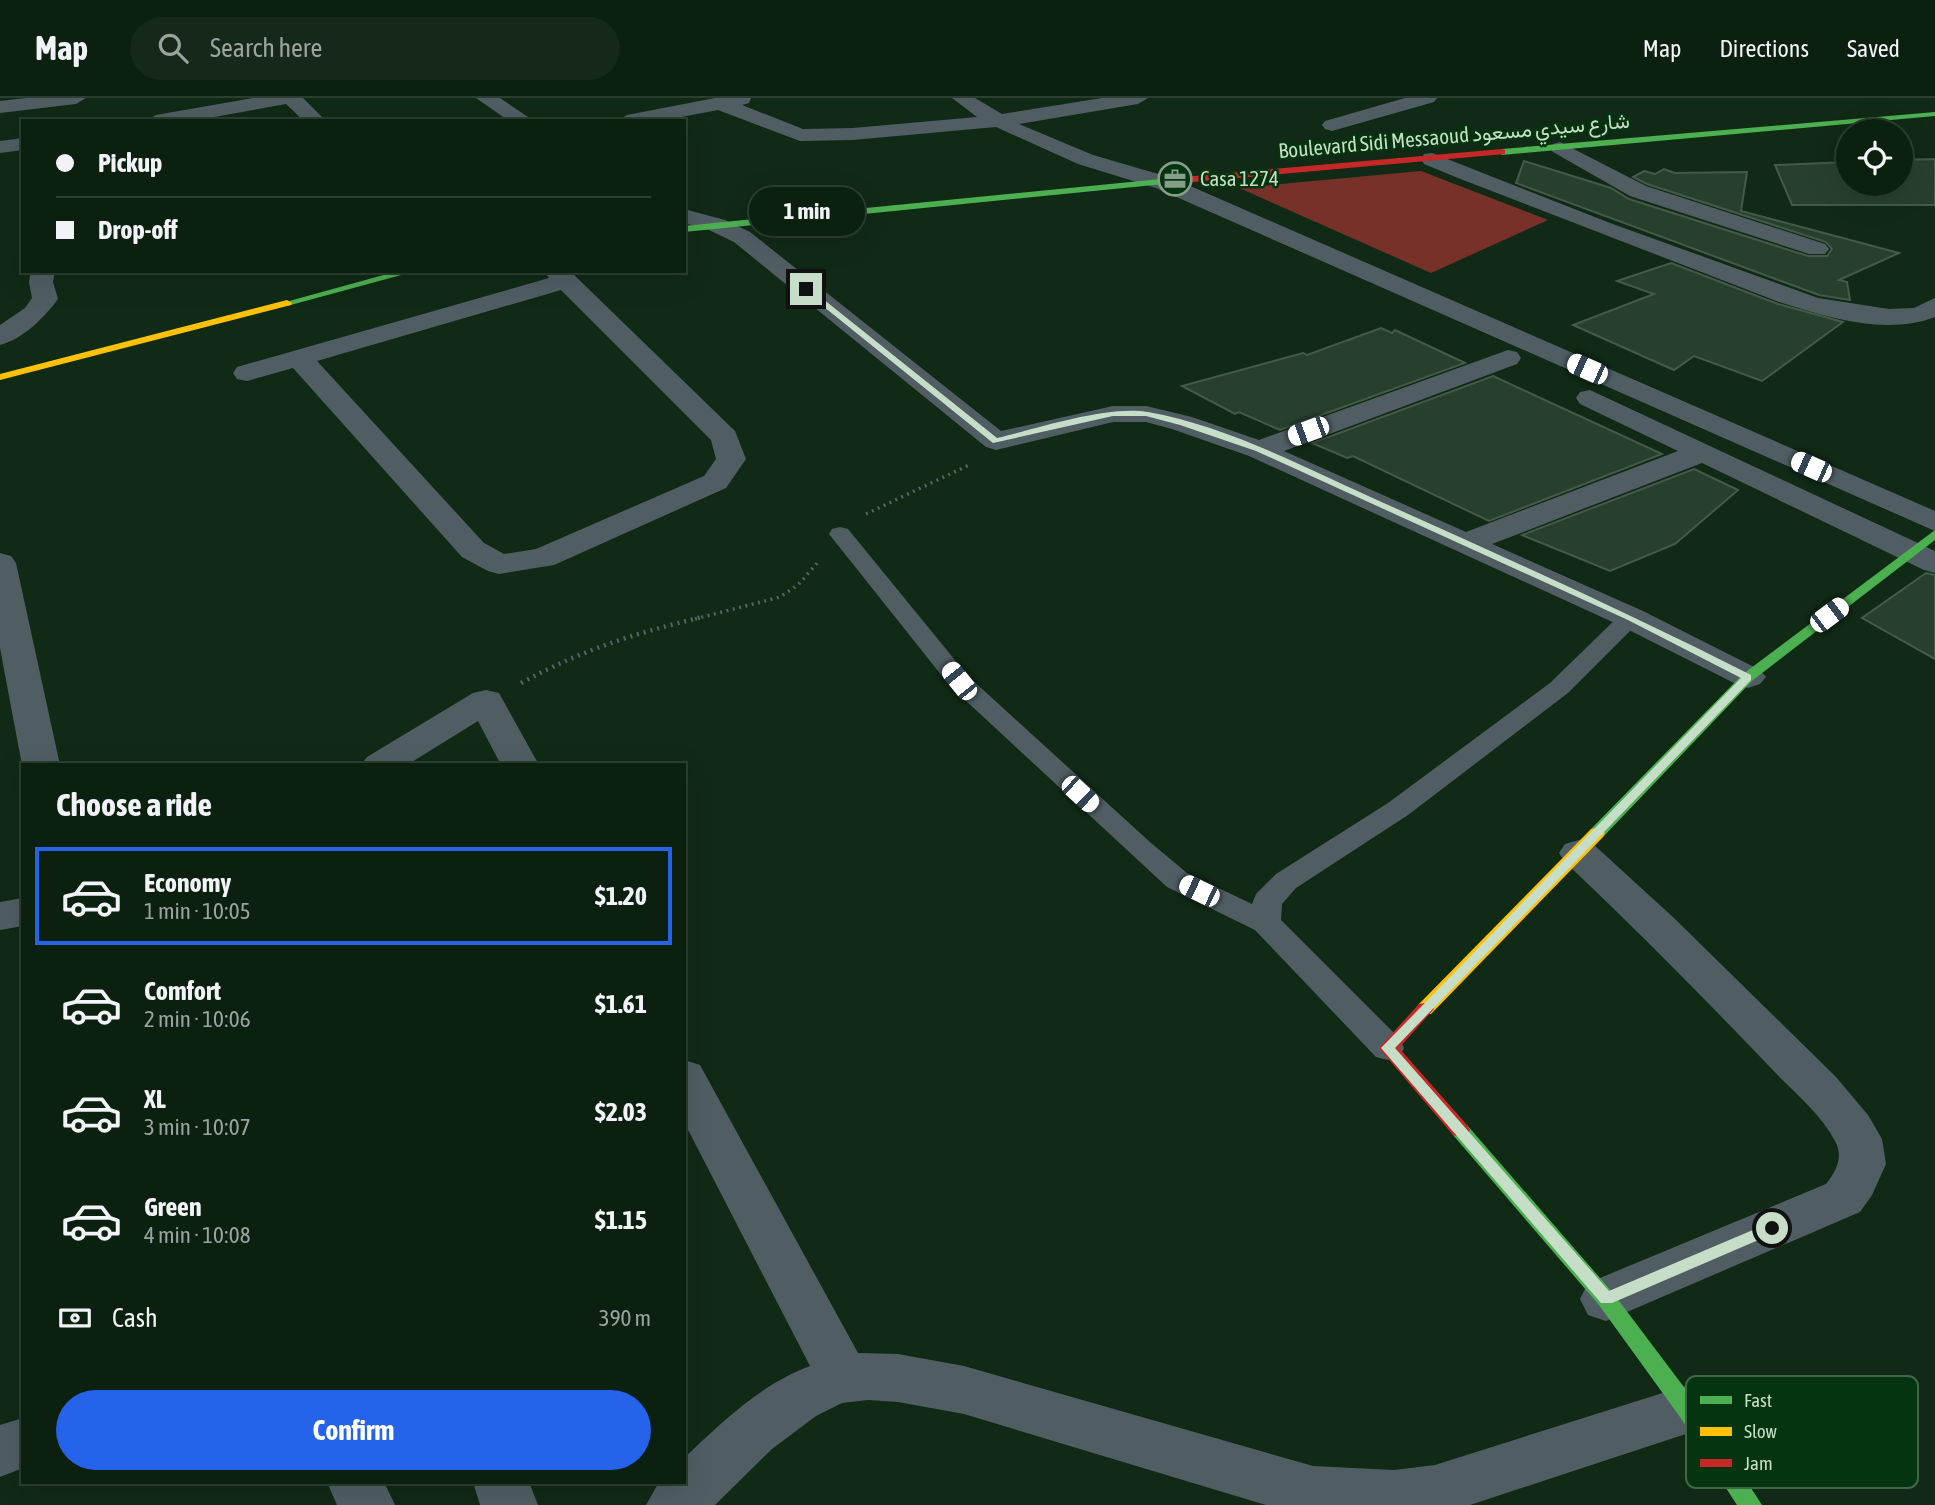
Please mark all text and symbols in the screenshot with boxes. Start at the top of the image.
search box [130,17,620,80]
text: Map [35,29,88,67]
icon: search [154,29,192,67]
text: Search here [210,33,322,63]
text: Map [1643,35,1681,62]
text: Directions [1719,35,1809,62]
text: Saved [1847,35,1900,62]
street label: Boulevard Sidi Messaoud شارع سيدي مسعود [1277,108,1631,168]
map controls [1836,119,1913,196]
button: locate [1836,119,1913,196]
text: Pickup [98,148,162,178]
office icon: Casa 1274 [1156,160,1194,198]
place label: Casa 1274 [1200,166,1279,190]
callout: 1 min [748,188,864,236]
text: 1 min [784,198,830,224]
text: Drop-off [98,215,178,245]
route end [790,273,822,305]
car [1564,351,1611,387]
car [1285,414,1332,448]
car [1788,449,1835,485]
car [1806,594,1853,636]
car [938,658,981,704]
car [1058,772,1103,816]
text: Choose a ride [56,786,212,823]
icon: car [60,865,123,928]
text: Economy [144,868,231,898]
car [1176,872,1223,910]
text: $1.20 [595,881,647,911]
text: 1 min · 10:05 [144,898,250,924]
icon: car [60,973,123,1036]
text: Comfort [144,976,221,1006]
text: $1.61 [595,989,647,1019]
text: 2 min · 10:06 [144,1006,250,1032]
icon: car [60,1081,123,1144]
text: XL [144,1084,166,1114]
text: $2.03 [595,1097,647,1127]
text: 3 min · 10:07 [144,1114,250,1140]
icon: car [60,1189,123,1252]
text: Green [144,1192,202,1222]
text: $1.15 [595,1205,647,1235]
route start [1756,1212,1788,1244]
text: 4 min · 10:08 [144,1222,250,1248]
icon: cash [56,1299,94,1337]
text: Cash [112,1303,158,1333]
text: 390 m [599,1305,651,1331]
legend [1686,1376,1918,1488]
text: Fast [1744,1389,1772,1411]
button: Confirm [56,1390,651,1470]
text: Slow [1744,1420,1778,1442]
text: Jam [1744,1452,1773,1474]

